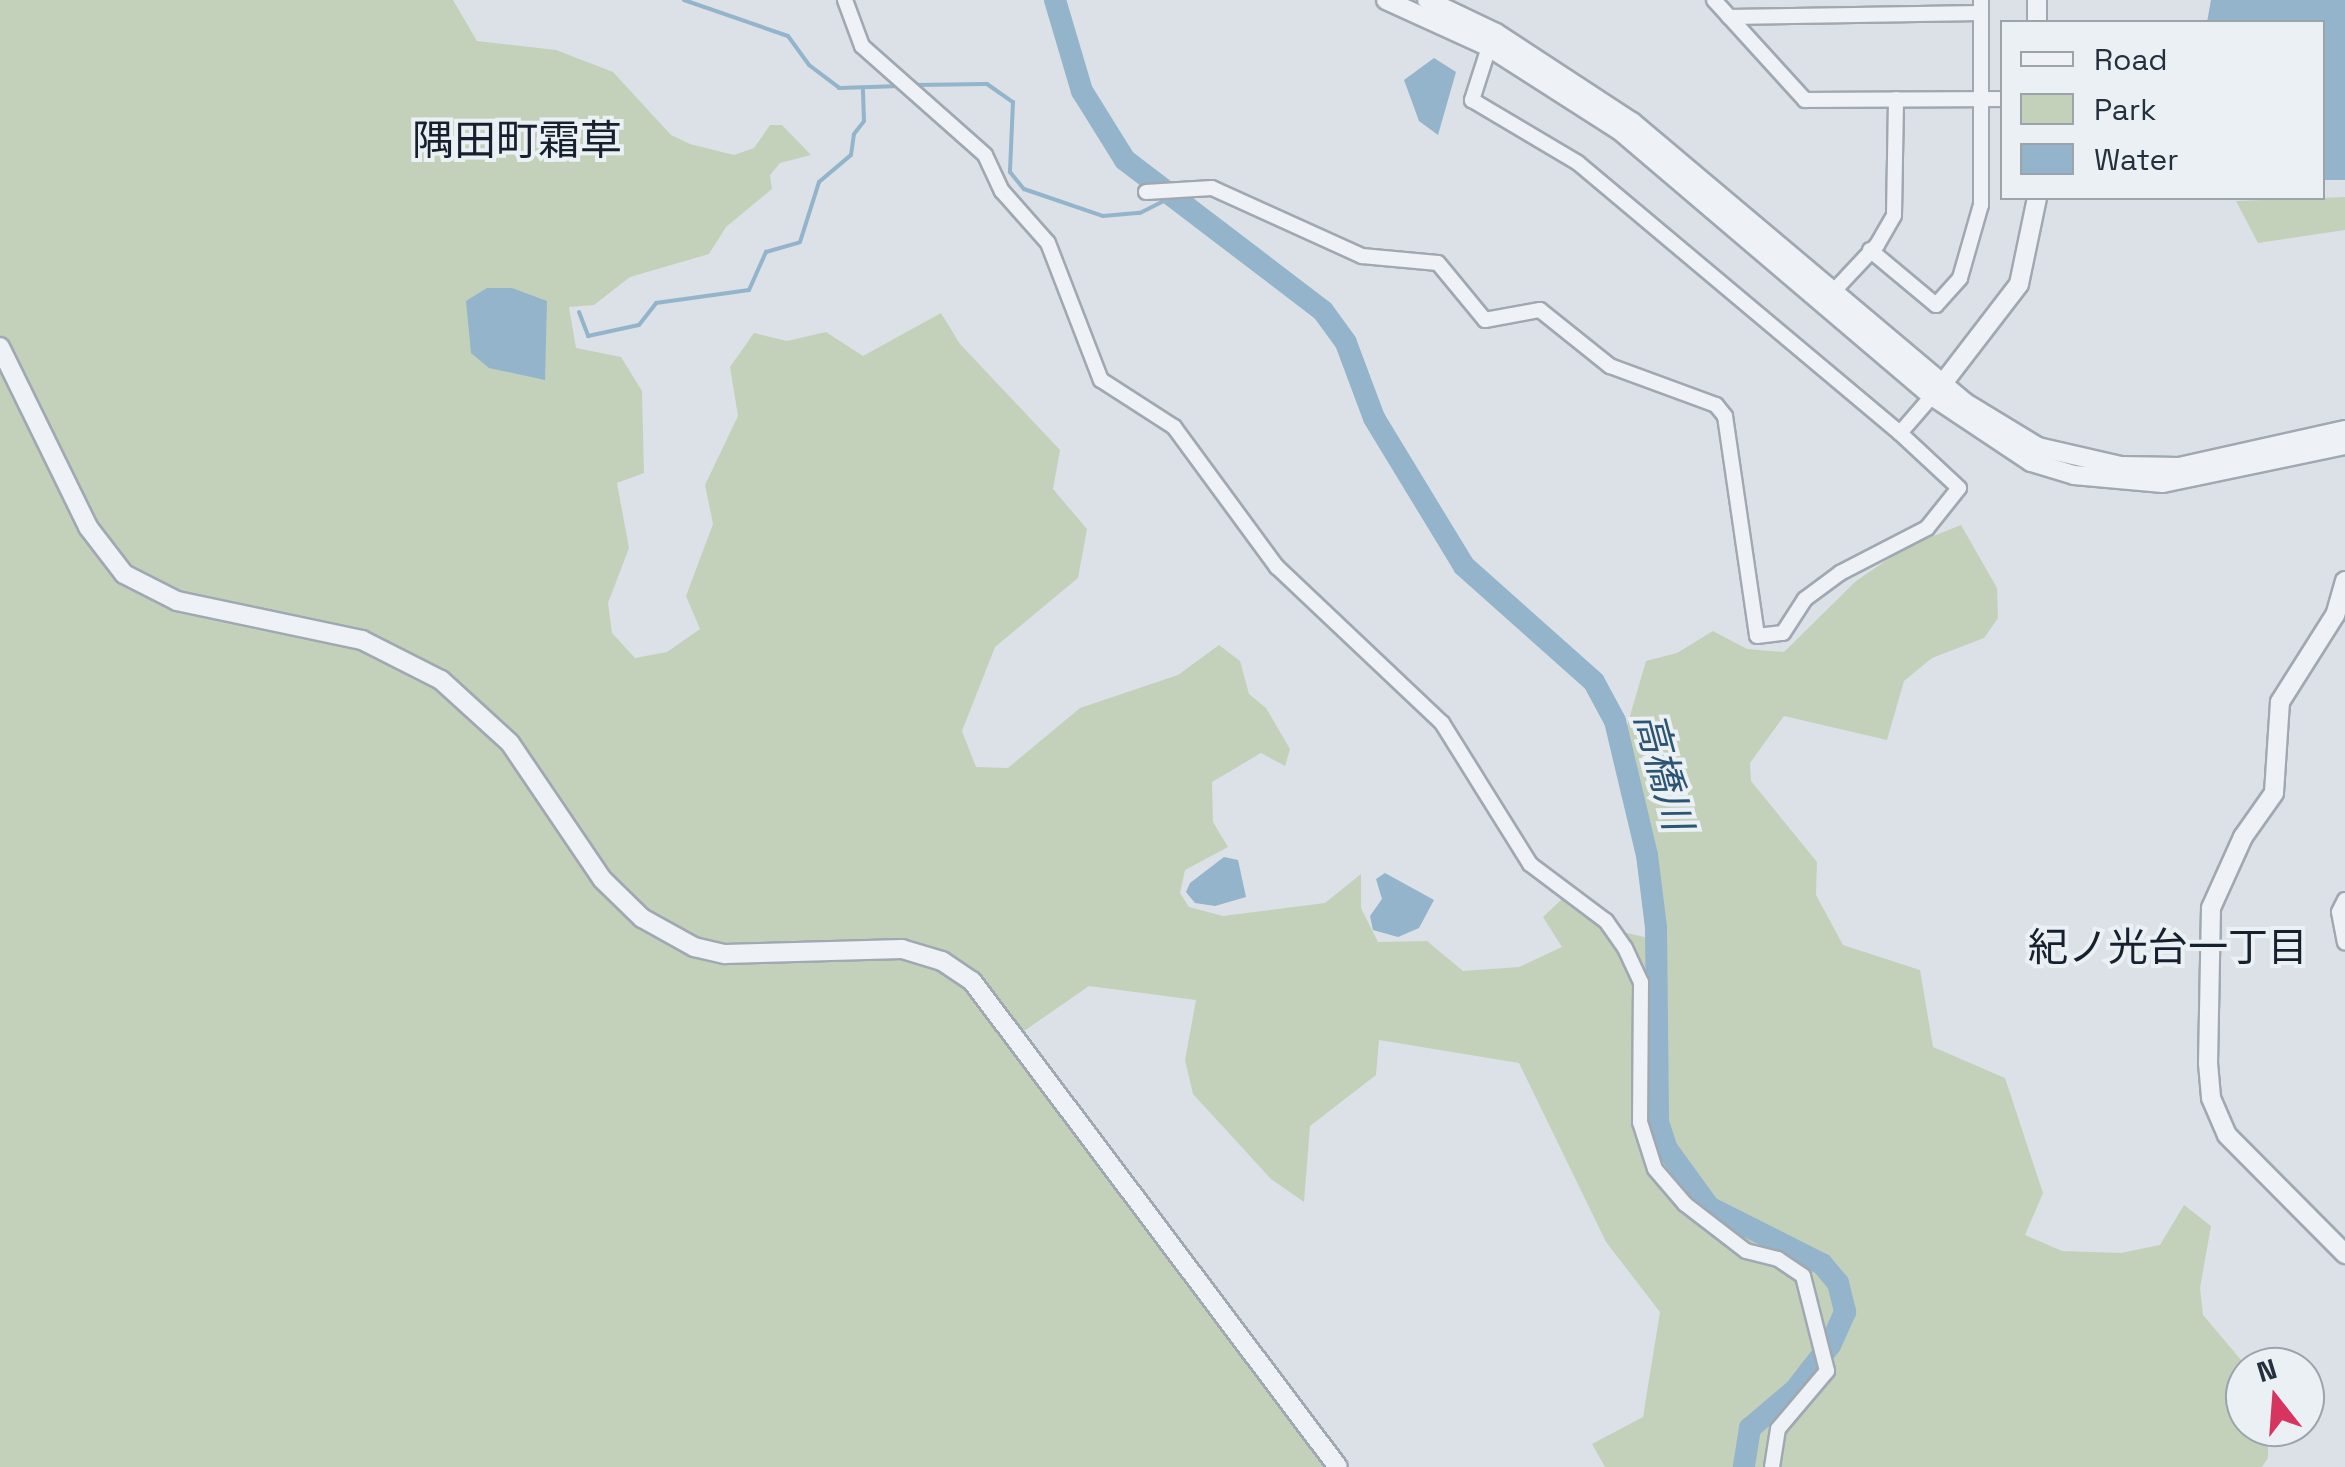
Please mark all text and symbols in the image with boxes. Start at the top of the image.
legend [2000,20,2325,200]
text: Road [2094,40,2168,79]
text: Park [2094,90,2156,129]
district label: 隅田町霜草 [412,116,622,166]
text: Water [2094,140,2179,179]
water label: 高橋川 [1624,707,1702,835]
district label: 紀ノ光台一丁目 [2028,924,2308,972]
north arrow [2225,1347,2325,1447]
text: N [2253,1350,2281,1390]

